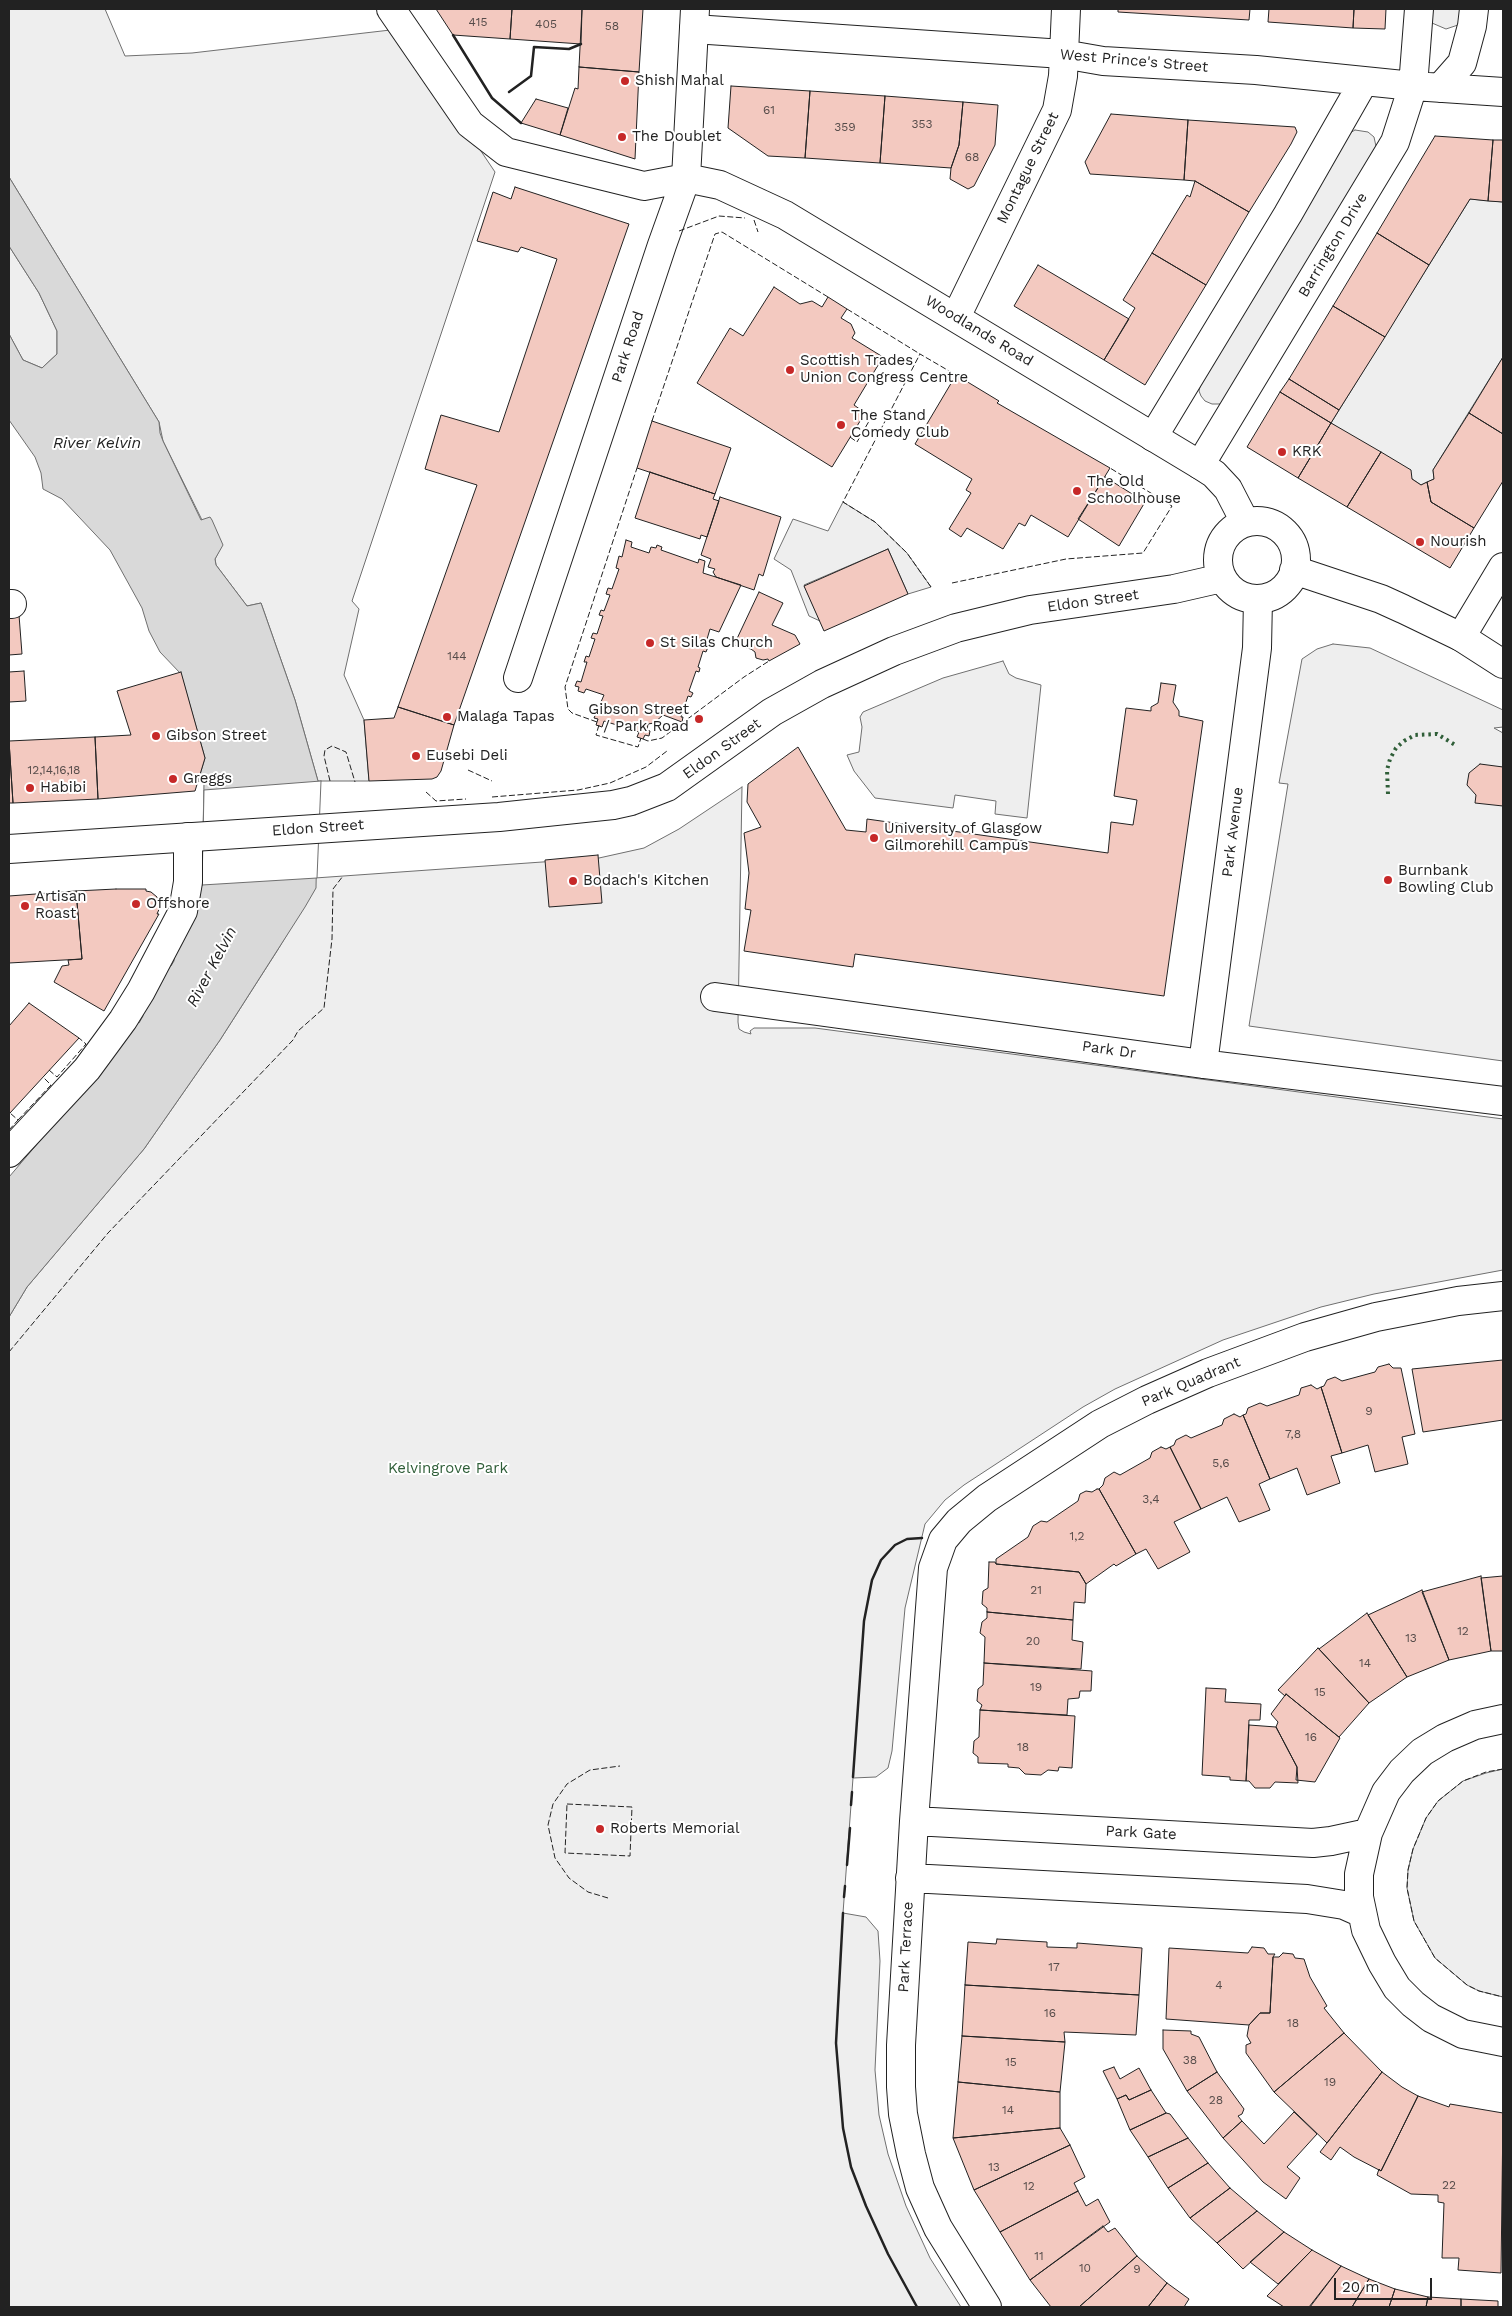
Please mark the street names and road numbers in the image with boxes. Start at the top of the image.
street label: West Prince's Street [1059,46,1209,76]
street label: Montague Street [993,109,1063,227]
street label: Barrington Drive [1295,189,1371,301]
street label: Woodlands Road [922,292,1036,370]
street label: Park Road [608,309,648,385]
street label: Eldon Street [1046,586,1140,616]
street label: Eldon Street [679,715,765,783]
street label: Park Avenue [1219,786,1247,878]
street label: Eldon Street [271,816,365,840]
street label: Park Dr [1081,1037,1137,1063]
street label: Park Quadrant [1139,1353,1243,1411]
street label: Park Gate [1105,1822,1177,1844]
street label: Park Terrace [895,1901,917,1993]

